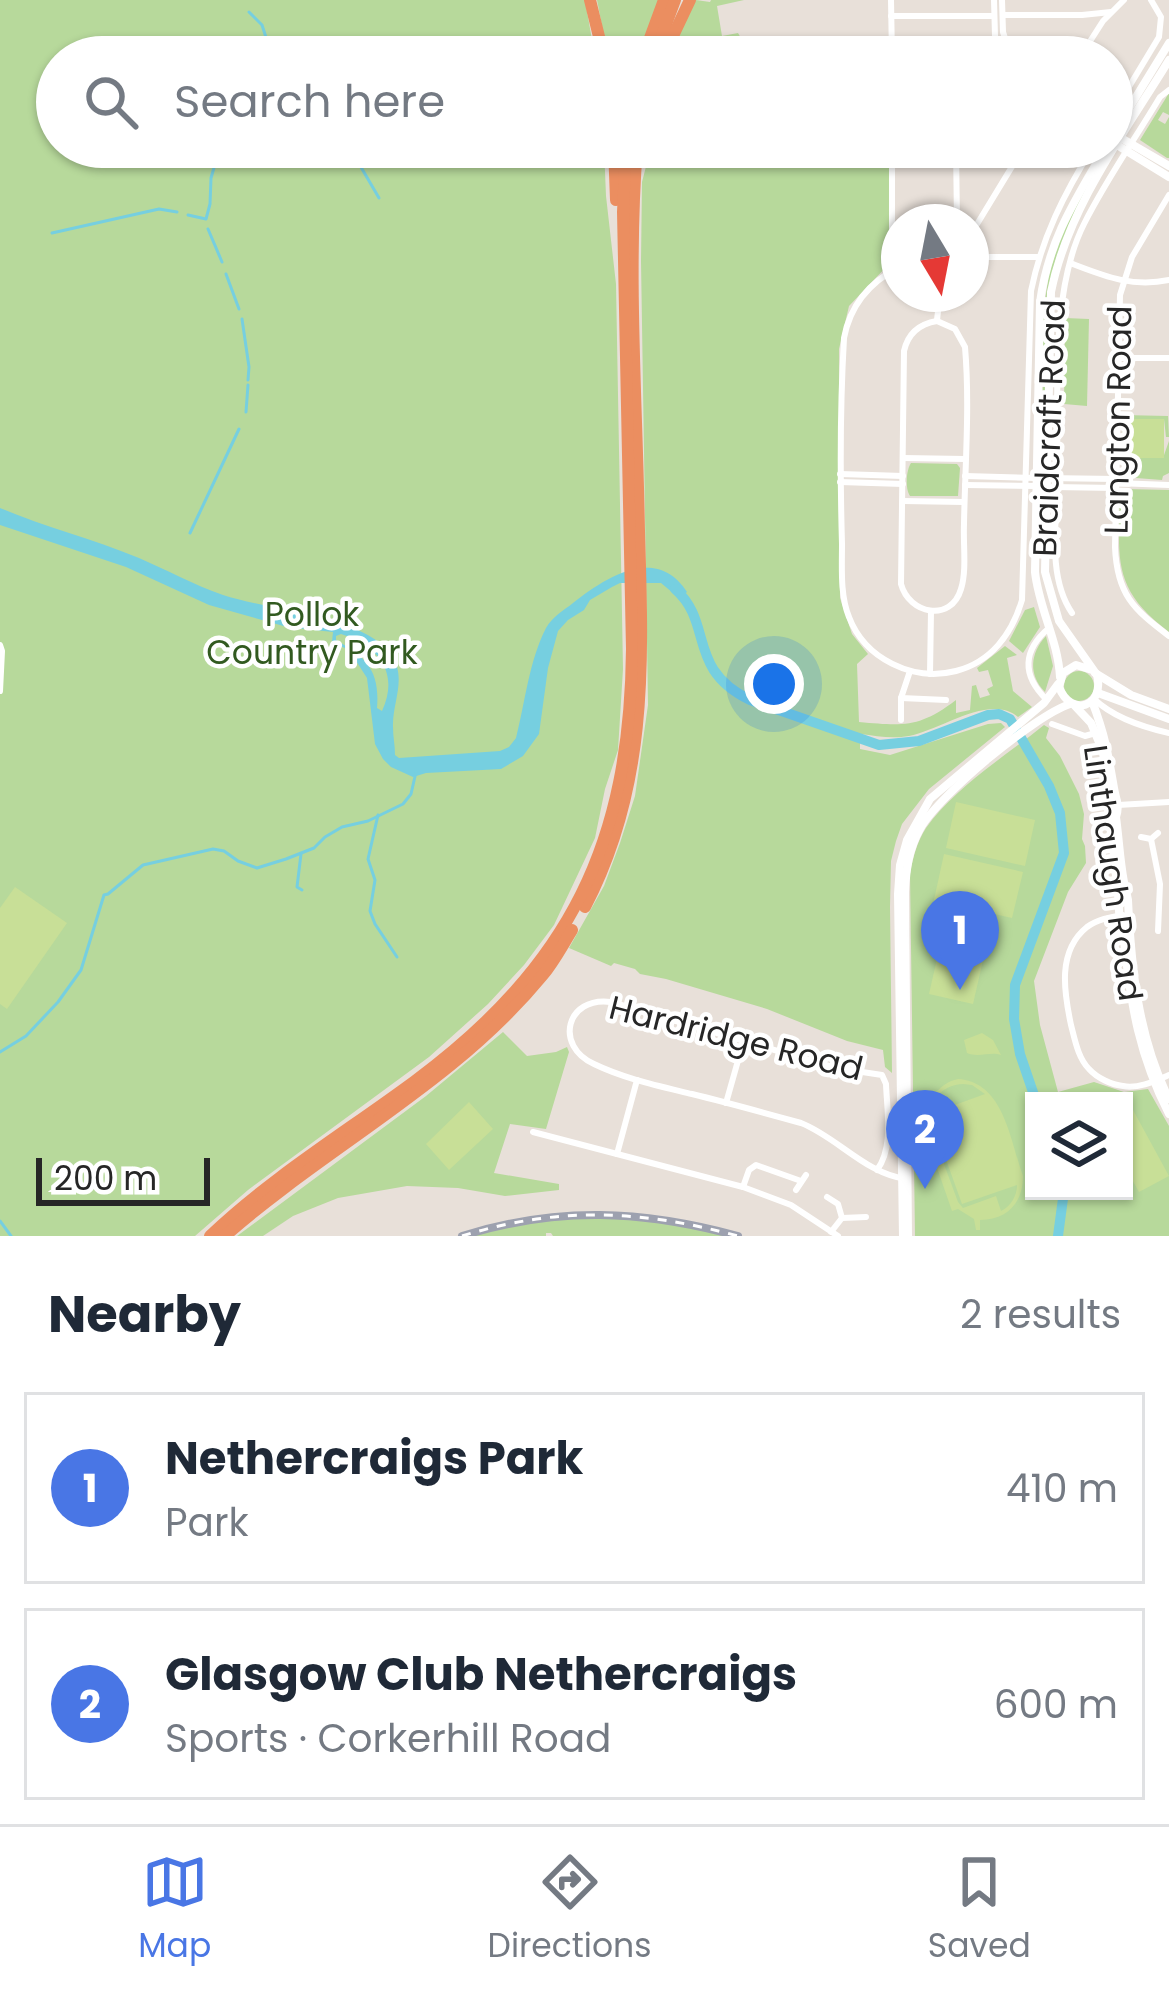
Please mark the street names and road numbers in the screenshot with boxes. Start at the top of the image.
street label: Braidcraft Road [1021,299,1077,557]
street label: Langton Road [1093,305,1143,535]
street label: Linthaugh Road [1072,742,1154,1004]
street label: Hardridge Road [604,984,868,1092]

